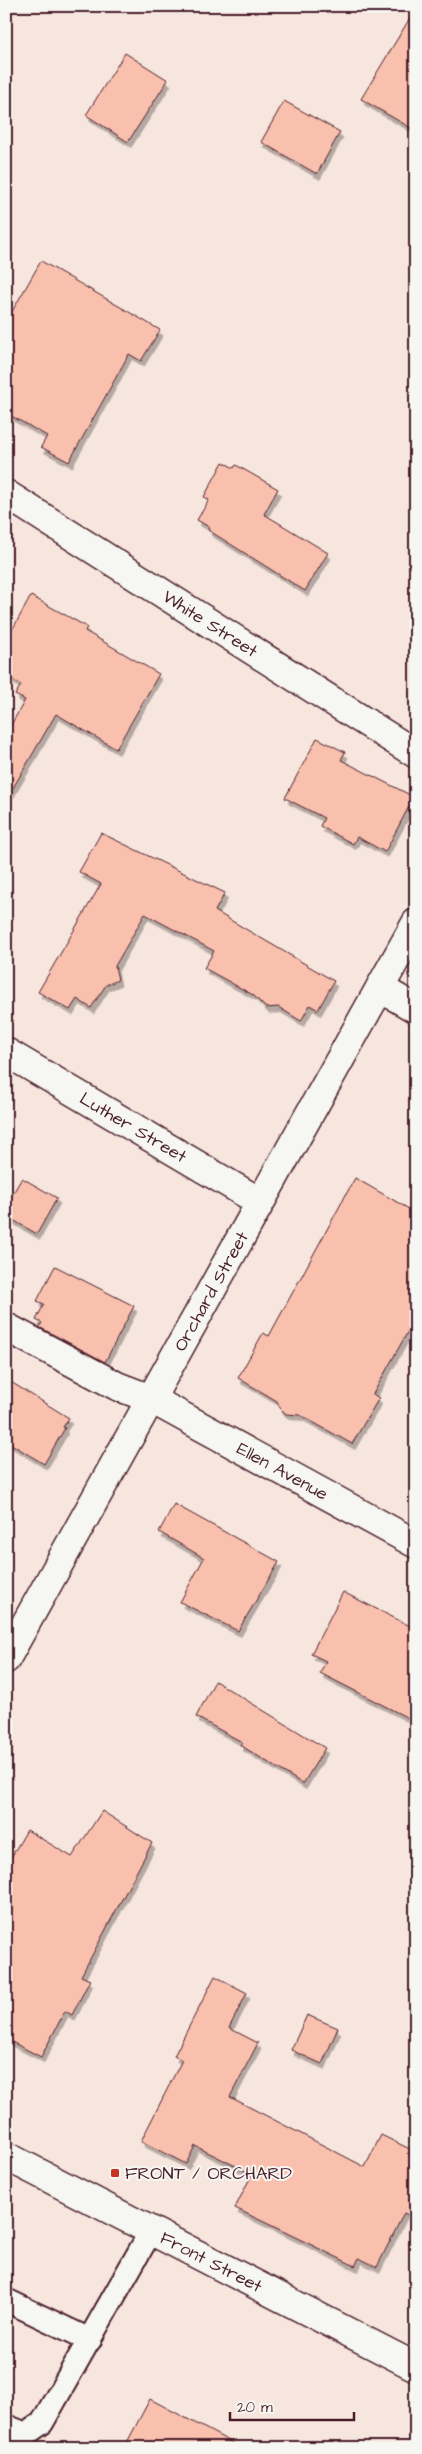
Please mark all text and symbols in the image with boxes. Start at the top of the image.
street label: White Street [158,584,263,664]
street label: Luther Street [75,1086,192,1169]
street label: Orchard Street [168,1226,255,1356]
street label: Ellen Avenue [232,1436,333,1507]
place label: FRONT / ORCHARD [125,2161,292,2186]
marker: FRONT / ORCHARD [109,2167,121,2179]
street label: Front Street [156,2225,267,2299]
scale bar [230,2389,353,2421]
text: 20 m [237,2397,273,2418]

